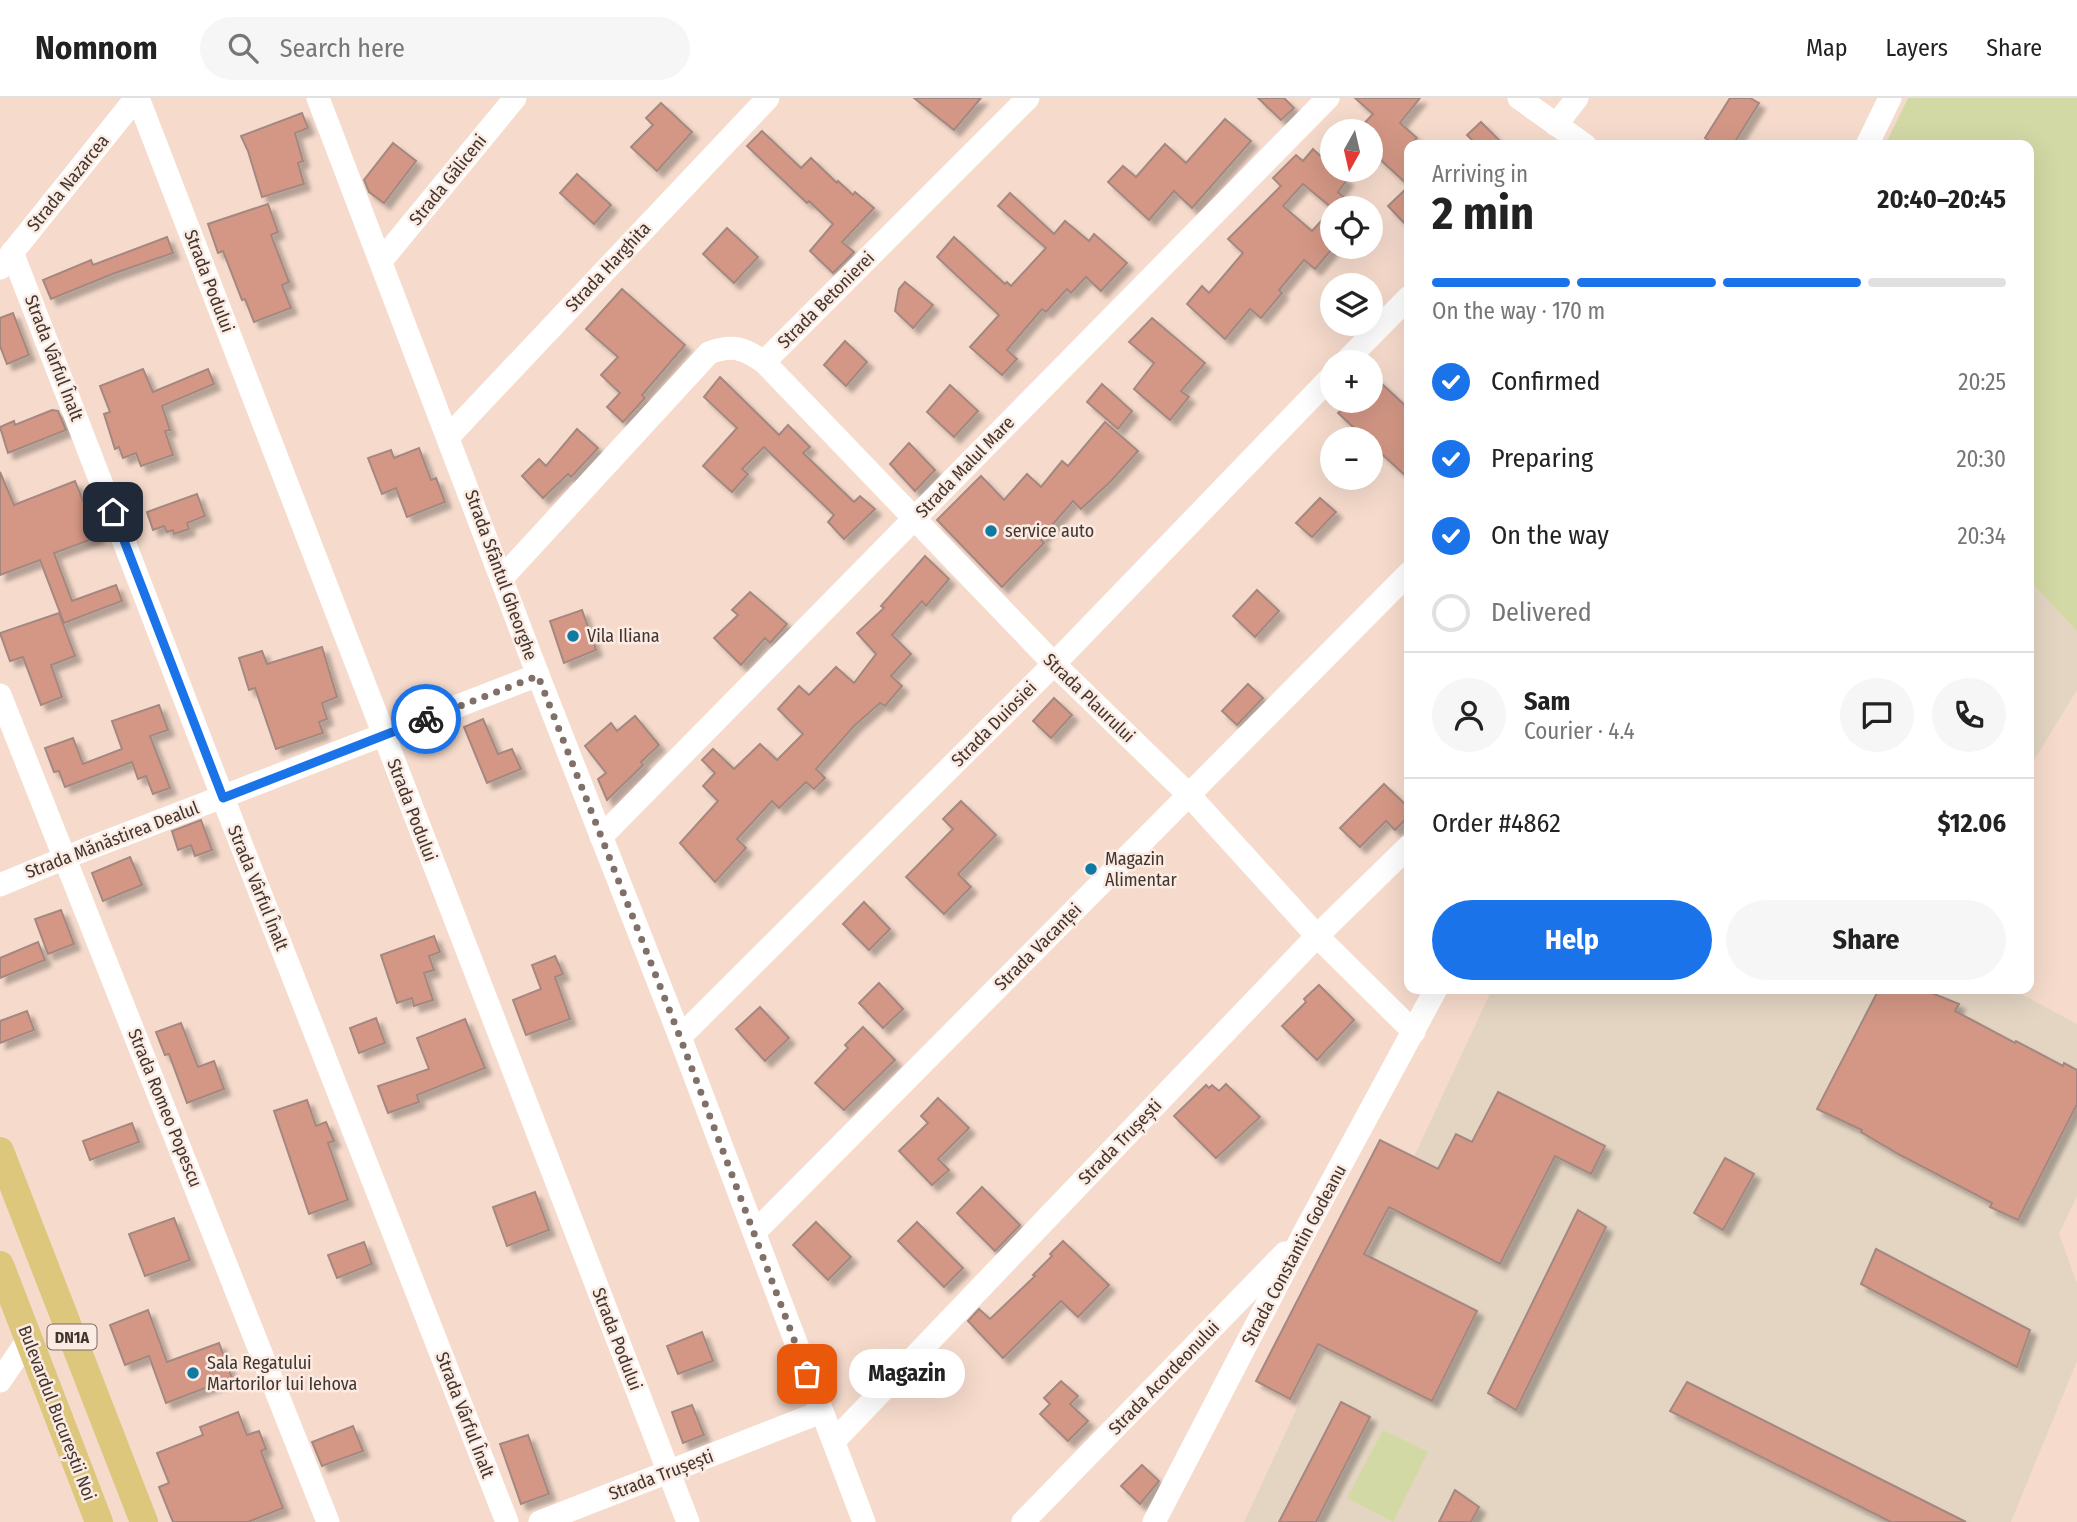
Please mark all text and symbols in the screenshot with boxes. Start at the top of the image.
search box [200,17,690,80]
text: Nomnom [35,28,158,68]
icon: search [224,29,262,67]
text: Search here [280,33,405,64]
text: Map [1806,34,1848,62]
text: Layers [1886,34,1948,62]
text: Share [1986,34,2042,62]
north arrow [1320,119,1382,182]
map controls [1320,119,1383,490]
street label: Strada Nazarcea [22,130,114,236]
street label: Strada Găliceni [405,130,491,230]
text: Arriving in [1432,160,1528,188]
text: 20:40–20:45 [1877,184,2006,215]
text: 2 min [1432,186,1534,241]
button: locate [1320,196,1383,259]
street label: Strada Harghita [561,217,655,317]
street label: Strada Podului [179,227,239,335]
street label: Strada Betonierei [773,247,879,353]
button: layers [1320,273,1383,336]
street label: Strada Vârful Înalt [20,292,88,424]
text: On the way · 170 m [1432,297,1605,325]
button: + [1320,350,1383,413]
icon: check [1432,363,1470,401]
text: Confirmed [1491,366,1601,397]
text: 20:25 [1958,368,2006,396]
street label: Strada Malul Mare [911,411,1019,522]
button: − [1320,427,1383,490]
icon: check [1432,440,1470,478]
text: Preparing [1491,443,1593,474]
text: 20:30 [1956,445,2006,473]
pin [83,482,143,542]
street label: Strada Sfântul Gheorghe [460,487,542,663]
icon: home [94,493,132,531]
icon: check [1432,517,1470,555]
place label: service auto [1005,520,1094,542]
text: On the way [1491,520,1609,551]
text: 20:34 [1957,522,2006,550]
marker: service auto [983,523,999,539]
text: Delivered [1491,597,1592,628]
place label: Vila Iliana [587,625,660,647]
marker: Vila Iliana [565,628,581,644]
street label: Strada Plaurului [1039,649,1139,747]
street label: Strada Duiosiei [947,677,1041,771]
button: person [1432,678,1506,752]
button: chat [1840,678,1914,752]
button: phone [1932,678,2006,752]
courier [391,684,461,754]
text: Sam [1524,686,1570,717]
icon: bike [407,700,445,738]
text: Courier · 4.4 [1524,717,1635,745]
street label: Strada Podului [382,756,442,864]
street label: Strada Mănăstirea Dealul [22,797,202,883]
text: Order #4862 [1432,808,1561,839]
text: $12.06 [1938,808,2006,839]
street label: Strada Vârful Înalt [223,822,293,954]
place label: Magazin Alimentar [1105,848,1178,891]
marker: Magazin Alimentar [1083,861,1099,877]
street label: Strada Vacanței [990,899,1086,995]
button: Help [1432,900,1712,980]
button: Share [1726,900,2006,980]
street label: Strada Romeo Popescu [123,1026,207,1190]
street label: Strada Trușești [1074,1095,1166,1189]
street label: Strada Constantin Godeanu [1237,1161,1351,1349]
street label: Strada Podului [587,1285,647,1393]
street label: Strada Acordeonului [1104,1316,1224,1440]
street label: Bulevardul Bucureștii Noi [13,1322,101,1504]
road number: DN1A [48,1324,96,1350]
pin [777,1344,837,1404]
street label: Strada Vârful Înalt [431,1349,499,1481]
callout: Magazin [849,1350,964,1398]
place label: Sala Regatului Martorilor lui Iehova [207,1352,358,1395]
icon: bag [788,1355,826,1393]
text: Magazin [868,1359,946,1387]
marker: Sala Regatului Martorilor lui Iehova [185,1365,201,1381]
street label: Strada Trușești [606,1445,716,1505]

